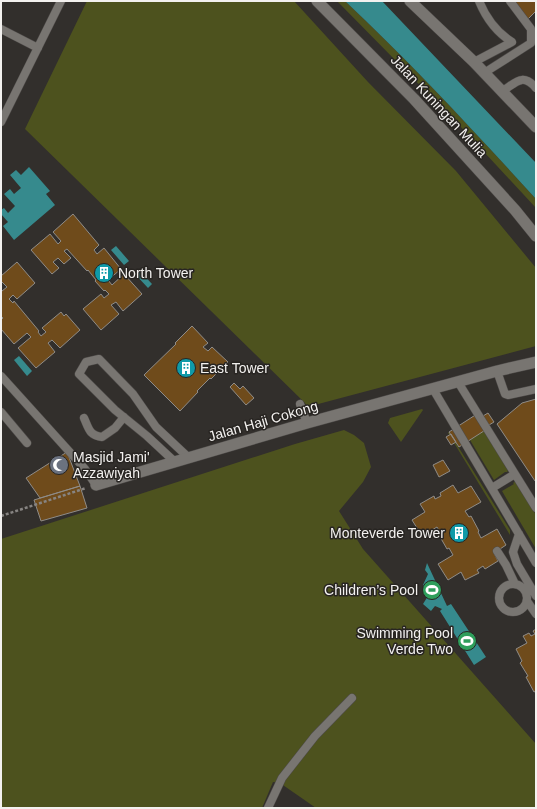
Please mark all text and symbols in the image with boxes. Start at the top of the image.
street label: Jalan Kuningan Mulia [387,52,491,161]
building icon: North Tower [93,262,115,284]
place label: North Tower [118,265,194,281]
building icon: East Tower [175,357,197,379]
place label: East Tower [200,360,269,376]
street label: Jalan Haji Cokong [206,398,320,444]
place label: Masjid Jami' Azzawiyah [73,449,150,481]
mosque icon: Masjid Jami' Azzawiyah [48,454,70,476]
building icon: Monteverde Tower [448,522,470,544]
place label: Monteverde Tower [330,525,445,541]
sports icon: Children’s Pool [421,579,443,601]
place label: Children’s Pool [324,582,418,598]
place label: Swimming Pool Verde Two [357,625,453,657]
sports icon: Swimming Pool Verde Two [456,630,478,652]

